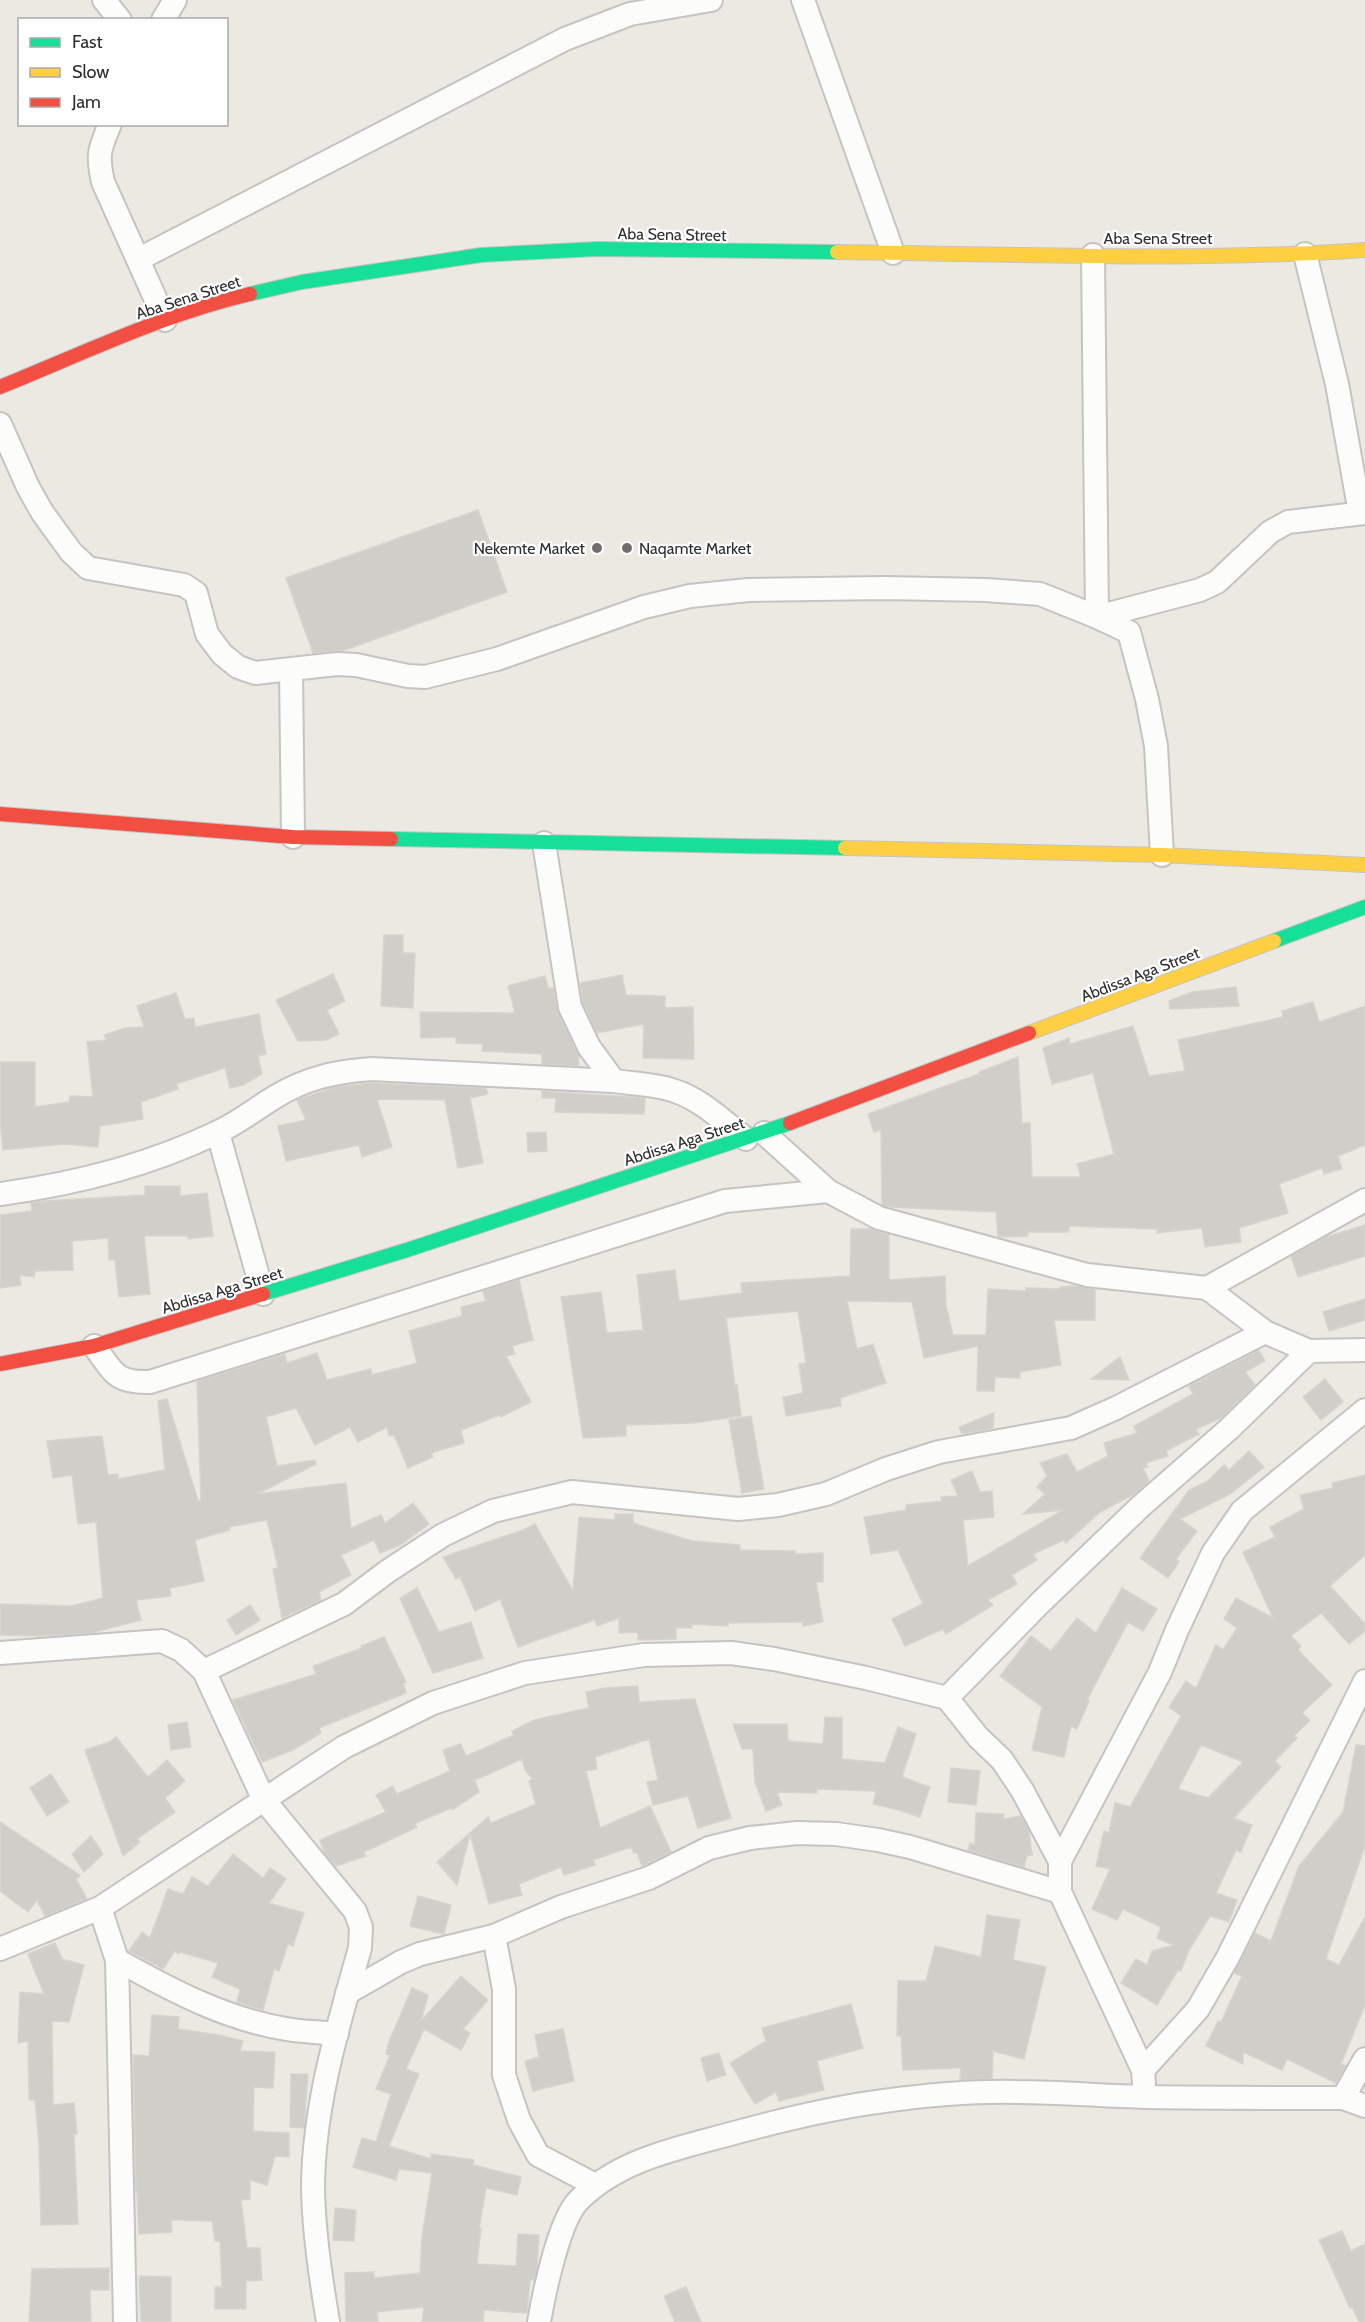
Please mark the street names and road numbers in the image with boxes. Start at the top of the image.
street label: Aba Sena Street [617,224,727,245]
street label: Aba Sena Street [1104,229,1213,248]
street label: Aba Sena Street [133,271,243,323]
street label: Abdissa Aga Street [1078,943,1203,1006]
street label: Abdissa Aga Street [621,1113,747,1170]
street label: Abdissa Aga Street [159,1263,286,1318]

